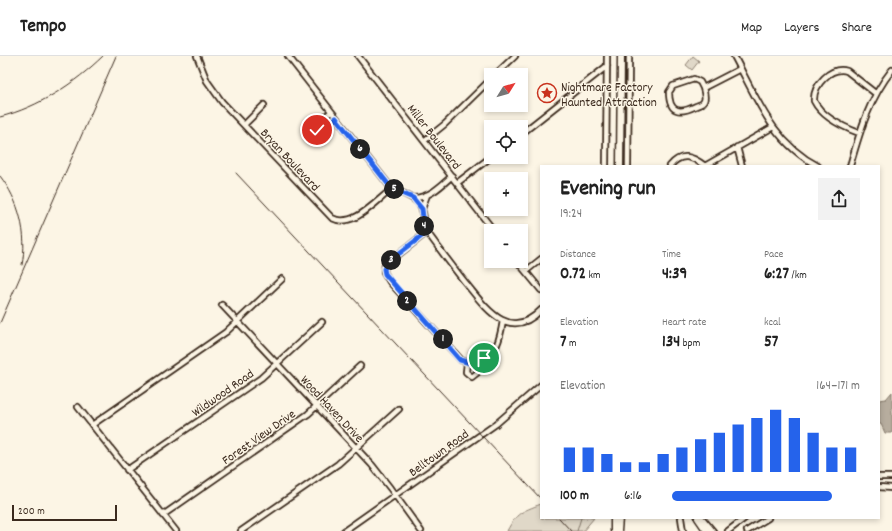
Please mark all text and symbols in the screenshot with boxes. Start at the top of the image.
text: Tempo [20,14,66,41]
text: Map [741,18,762,38]
text: Layers [784,18,819,38]
text: Share [841,18,872,38]
north arrow [484,68,528,112]
map controls [484,68,528,268]
place label: Nightmare Factory Haunted Attraction [561,79,657,113]
place icon: Nightmare Factory Haunted Attraction [536,82,558,104]
street label: Miller Boulevard [401,101,465,174]
pin [300,113,334,147]
icon: check [306,119,328,141]
button: locate [484,120,528,164]
street label: Bryan Boulevard [255,125,323,196]
pin: 6 [350,139,370,159]
text: 6 [357,141,363,157]
button: + [484,172,528,216]
text: Evening run [560,174,656,205]
button: share [818,178,860,220]
pin: 5 [384,179,404,199]
text: 5 [391,181,397,197]
text: 19:24 [560,205,582,224]
pin: 4 [414,216,434,236]
text: 4 [422,218,426,234]
button: − [484,224,528,268]
text: Distance [560,247,596,263]
text: Time [662,247,681,263]
text: Pace [764,247,783,263]
pin: 3 [381,250,401,270]
text: 3 [389,252,393,268]
text: 0.72 [560,263,586,287]
text: 4:39 [662,263,687,287]
text: 6:27 [764,263,789,287]
text: km [586,268,601,284]
text: /km [789,268,807,284]
pin: 2 [397,291,417,311]
text: 2 [405,293,409,309]
text: Elevation [560,315,598,331]
text: Heart rate [662,315,706,331]
text: kcal [764,315,781,331]
pin: 1 [433,329,453,349]
text: 1 [442,331,444,347]
text: 7 [560,331,567,355]
text: 134 [662,331,680,355]
text: 57 [764,331,778,355]
text: m [567,336,577,352]
text: bpm [680,336,700,352]
pin [467,341,501,375]
icon: arrive [473,347,495,369]
street label: Wildwood Road [188,366,259,423]
street label: Wood Haven Drive [295,372,368,448]
text: Elevation [560,377,605,396]
text: 164–171 m [816,377,860,396]
street label: Forest View Drive [219,405,300,471]
street label: Belltown Road [405,426,474,482]
text: 100 m [560,487,589,506]
text: 6:16 [624,487,642,506]
scale bar [12,503,117,522]
text: 200 m [18,504,45,520]

